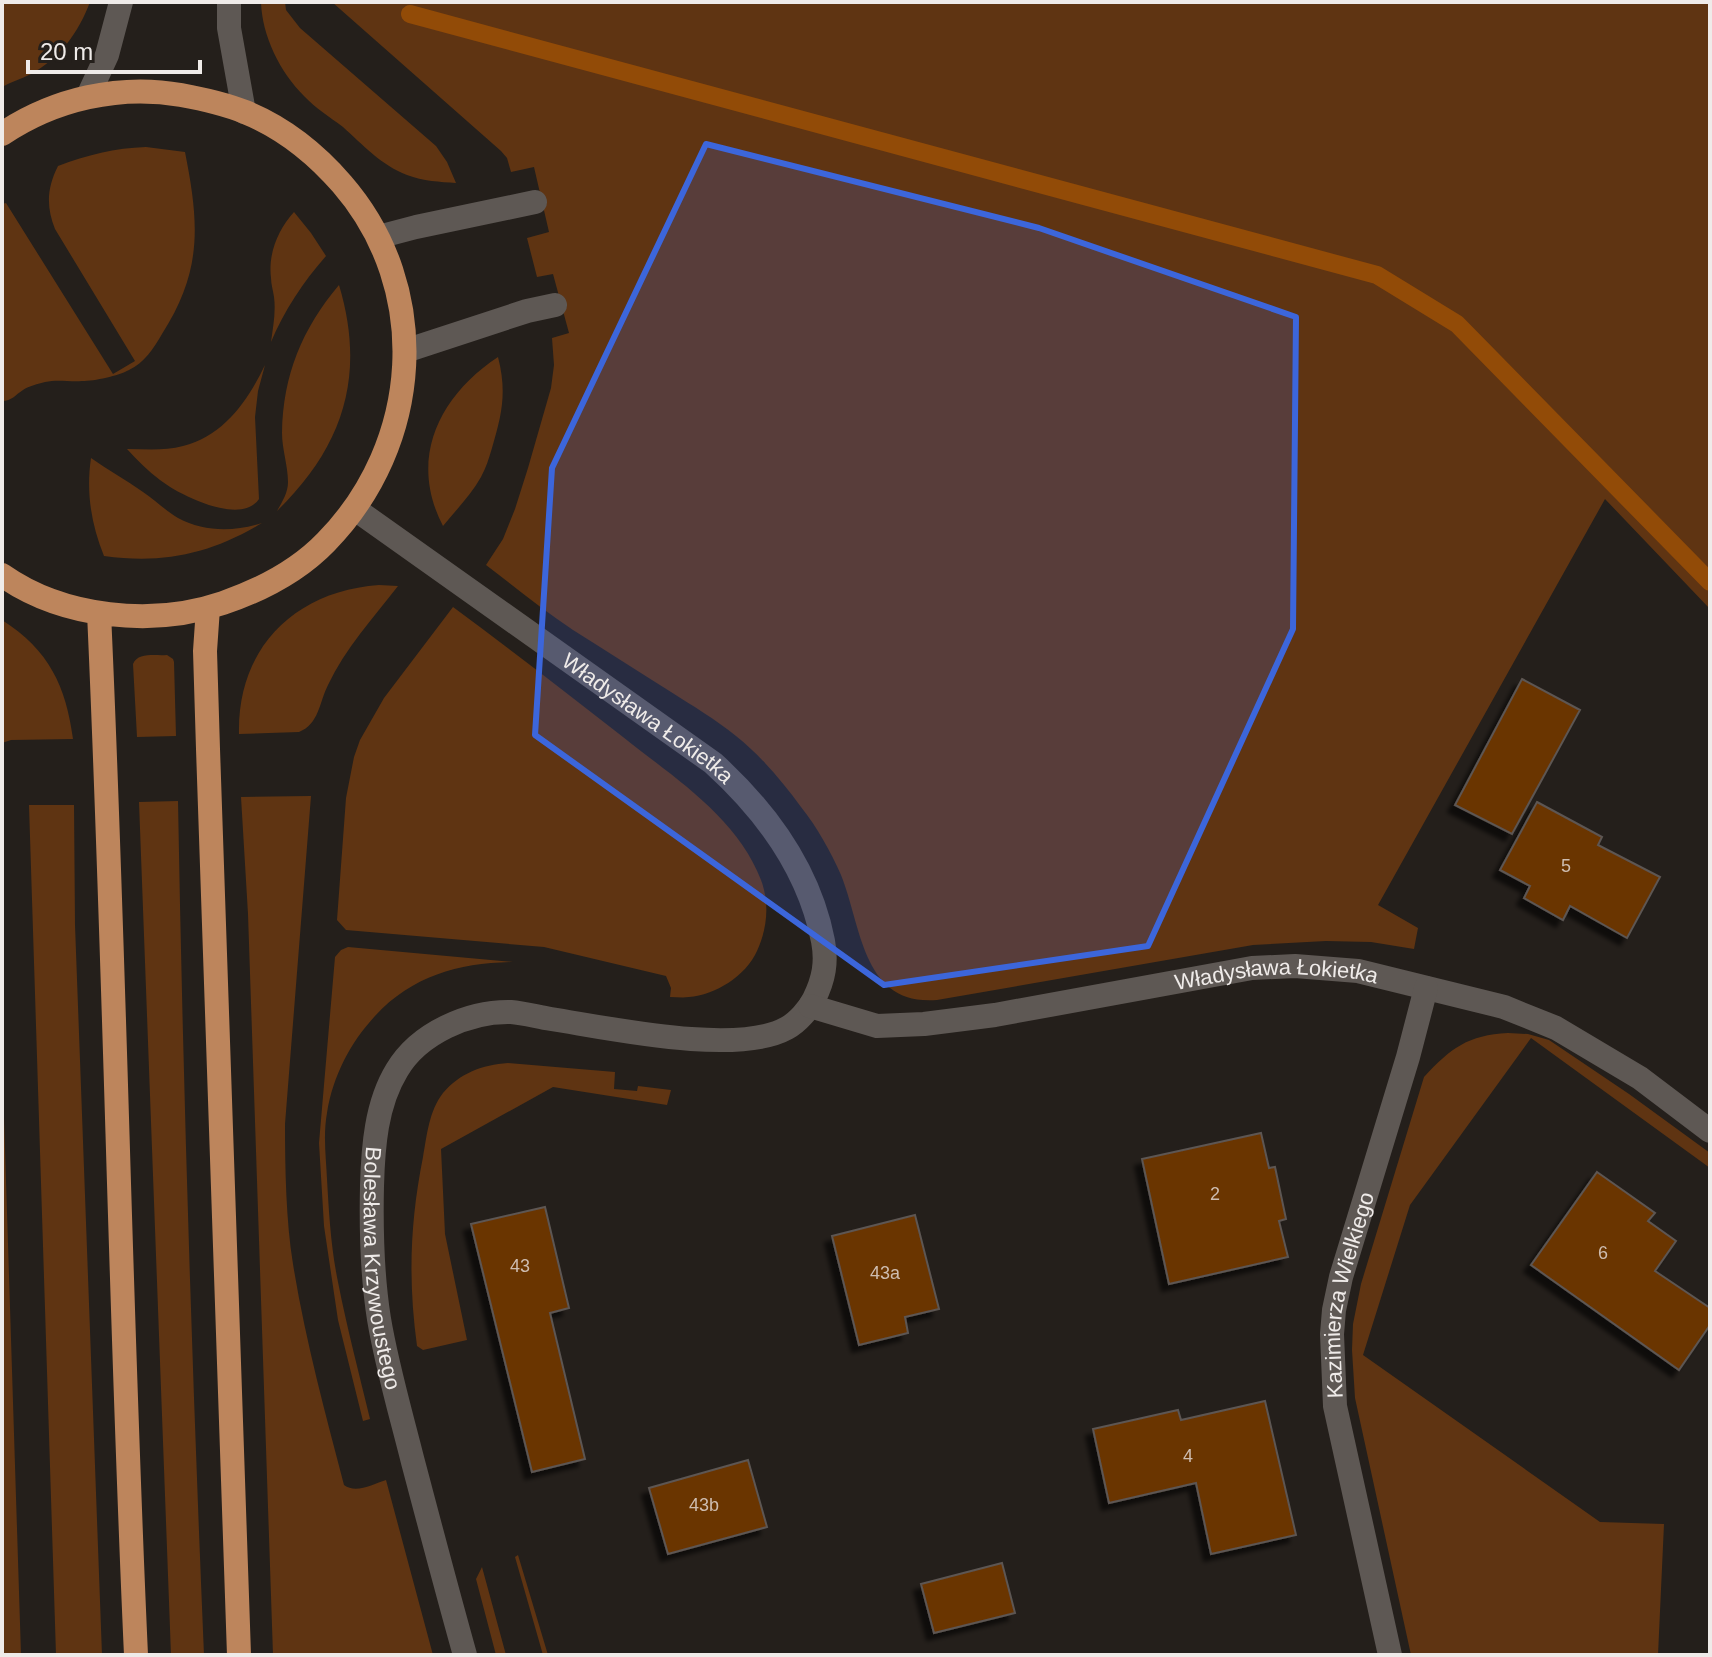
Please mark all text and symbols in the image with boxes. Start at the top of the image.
scale bar [28,24,200,74]
text: 20 m [40,38,93,65]
street label: Władysława Łokietka [557,648,739,789]
house number: 5 [1561,856,1571,876]
street label: Władysława Łokietka [1173,954,1382,995]
street label: Bolesława Krzywoustego [359,1146,406,1392]
house number: 2 [1210,1184,1220,1204]
street label: Kazimierza Wielkiego [1320,1189,1379,1399]
house number: 6 [1598,1243,1608,1263]
house number: 43 [510,1256,530,1276]
house number: 43a [870,1263,901,1283]
house number: 4 [1183,1446,1193,1466]
house number: 43b [689,1495,719,1515]

